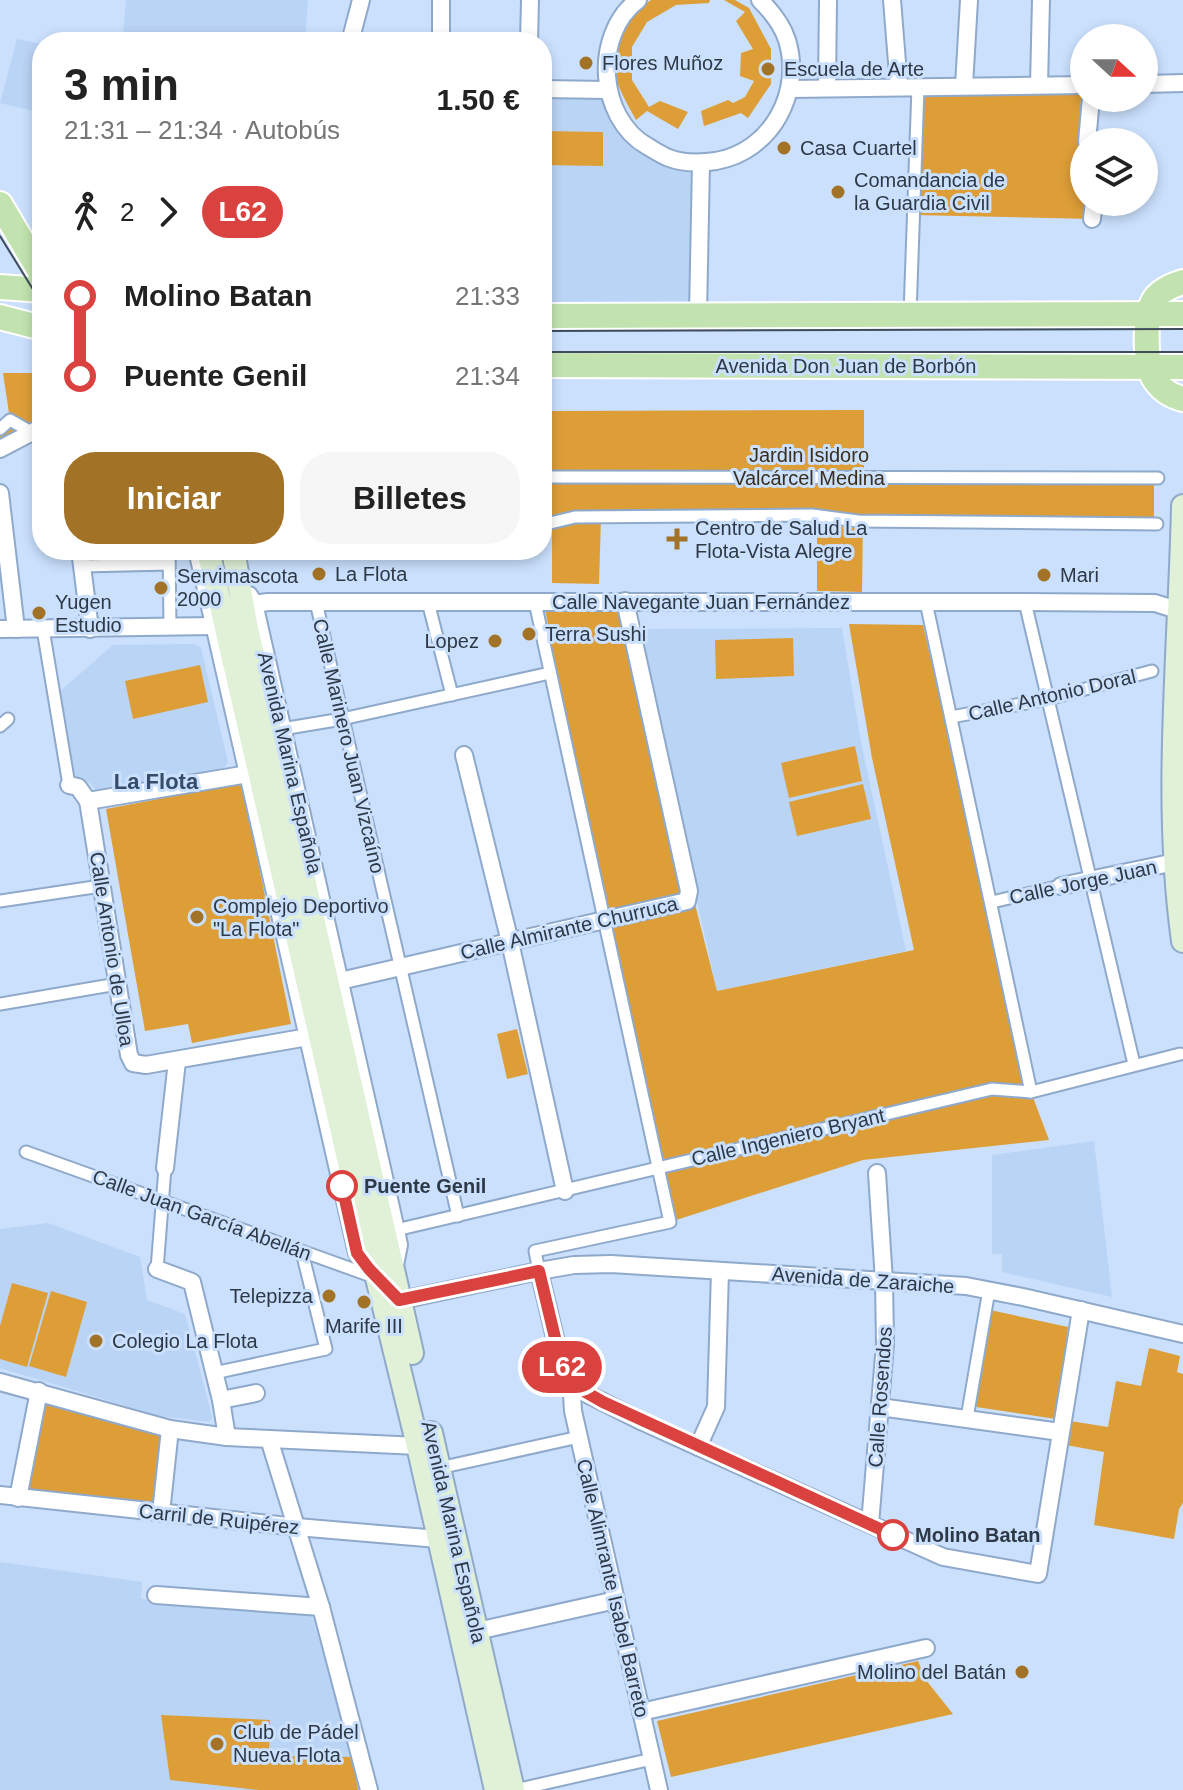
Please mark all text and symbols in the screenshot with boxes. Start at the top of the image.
north arrow [1070,24,1158,112]
map controls [1070,24,1158,216]
place label: Flores Muñoz [602,52,723,74]
marker: Flores Muñoz [577,54,595,72]
place label: Escuela de Arte [784,58,924,80]
text: 3 min [64,60,179,109]
marker: Escuela de Arte [759,60,777,78]
text: 1.50 € [437,83,520,116]
text: 21:31 – 21:34 · Autobús [64,115,340,145]
button: layers [1070,128,1158,216]
place label: Casa Cuartel [800,137,917,159]
marker: Casa Cuartel [775,139,793,157]
place label: Comandancia de la Guardia Civil [854,169,1005,214]
marker: Comandancia de la Guardia Civil [829,183,847,201]
icon: walk [64,190,108,234]
icon: forward [146,190,190,234]
text: L62 [218,196,267,227]
text: 2 [120,197,134,227]
text: Molino Batan [124,279,312,312]
text: 21:33 [455,281,520,311]
street label: Avenida Don Juan de Borbón [716,355,976,377]
text: Puente Genil [124,359,307,392]
text: 21:34 [455,361,520,391]
park label: Jardin Isidoro Valcárcel Medina [733,444,886,489]
button: Iniciar [64,452,284,544]
button: Billetes [300,452,520,544]
place label: Centro de Salud La Flota-Vista Alegre [695,517,868,562]
marker: Centro de Salud La Flota-Vista Alegre [666,528,688,550]
place label: La Flota [335,563,408,585]
place label: Mari [1060,564,1099,586]
place label: Servimascota 2000 [177,565,299,610]
marker: La Flota [310,565,328,583]
marker: Mari [1035,566,1053,584]
marker: Servimascota 2000 [152,579,170,597]
place label: Yugen Estudio [55,591,122,636]
street label: Calle Navegante Juan Fernández [552,591,850,613]
marker: Yugen Estudio [30,604,48,622]
street label: Calle Marinero Juan Vizcaíno [309,616,389,876]
place label: Terra Sushi [545,623,646,645]
marker: Terra Sushi [520,625,538,643]
place label: Lopez [425,630,479,652]
marker: Lopez [486,632,504,650]
street label: Avenida Marina Española [254,650,327,877]
street label: Calle Antonio Doral [966,665,1138,725]
district label: La Flota [114,769,199,794]
street label: Calle Antonio de Ulloa [86,850,138,1049]
street label: Calle Jorge Juan [1007,856,1159,908]
street label: Calle Almirante Churruca [458,892,681,964]
place label: Complejo Deportivo "La Flota" [213,895,389,940]
marker: Complejo Deportivo "La Flota" [188,908,206,926]
street label: Calle Ingeniero Bryant [689,1104,887,1170]
street label: Calle Juan García Abellán [90,1165,314,1265]
marker: Puente Genil [327,1171,357,1201]
place label: Puente Genil [364,1175,486,1197]
street label: Avenida de Zaraiche [771,1263,955,1297]
place label: Telepizza [230,1285,314,1307]
marker: Telepizza [320,1287,338,1305]
marker: Marife III [355,1293,373,1311]
place label: Marife III [325,1315,403,1337]
street label: Calle Rosendos [864,1326,896,1468]
place label: Colegio La Flota [112,1330,259,1352]
marker: Colegio La Flota [87,1332,105,1350]
line badge: L62 [516,1341,608,1393]
text: L62 [538,1351,586,1382]
street label: Avenida Marina Española [418,1419,491,1646]
street label: Calle Alimrante Isabel Barreto [573,1457,653,1719]
street label: Carril de Ruipérez [138,1500,300,1538]
marker: Molino Batan [878,1520,908,1550]
place label: Molino Batan [915,1524,1041,1546]
place label: Molino del Batán [857,1661,1006,1683]
marker: Molino del Batán [1013,1663,1031,1681]
place label: Club de Pádel Nueva Flota [233,1721,359,1766]
marker: Club de Pádel Nueva Flota [208,1735,226,1753]

